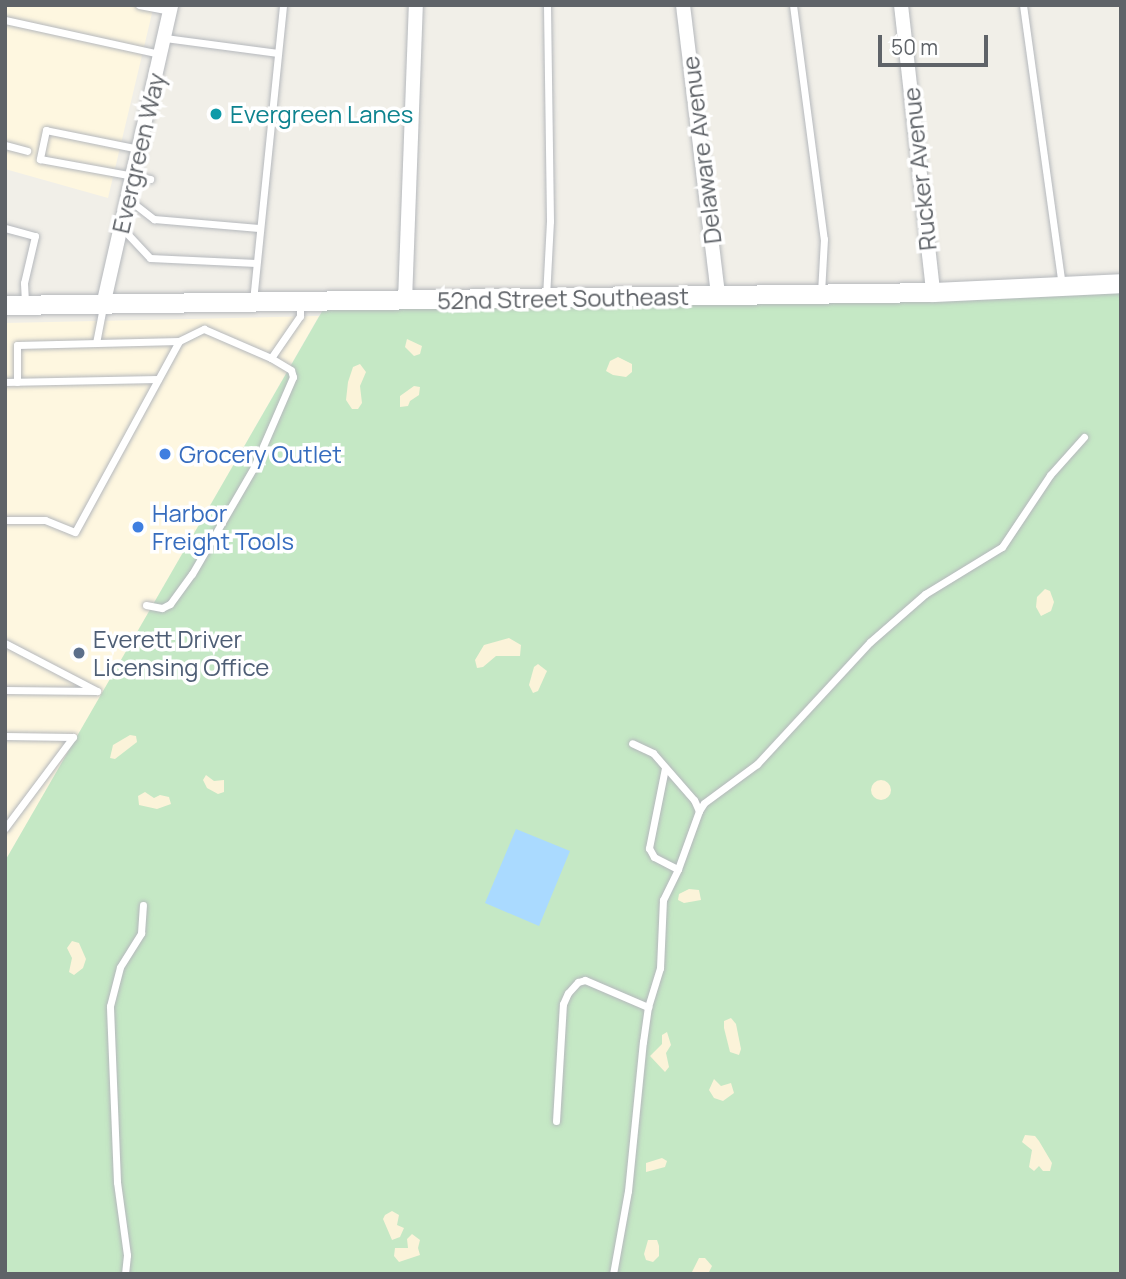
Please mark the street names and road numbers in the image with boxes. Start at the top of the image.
street label: Delaware Avenue [675,54,727,246]
street label: Evergreen Way [106,70,170,236]
street label: Rucker Avenue [896,86,942,252]
street label: 52nd Street Southeast [437,281,689,315]

